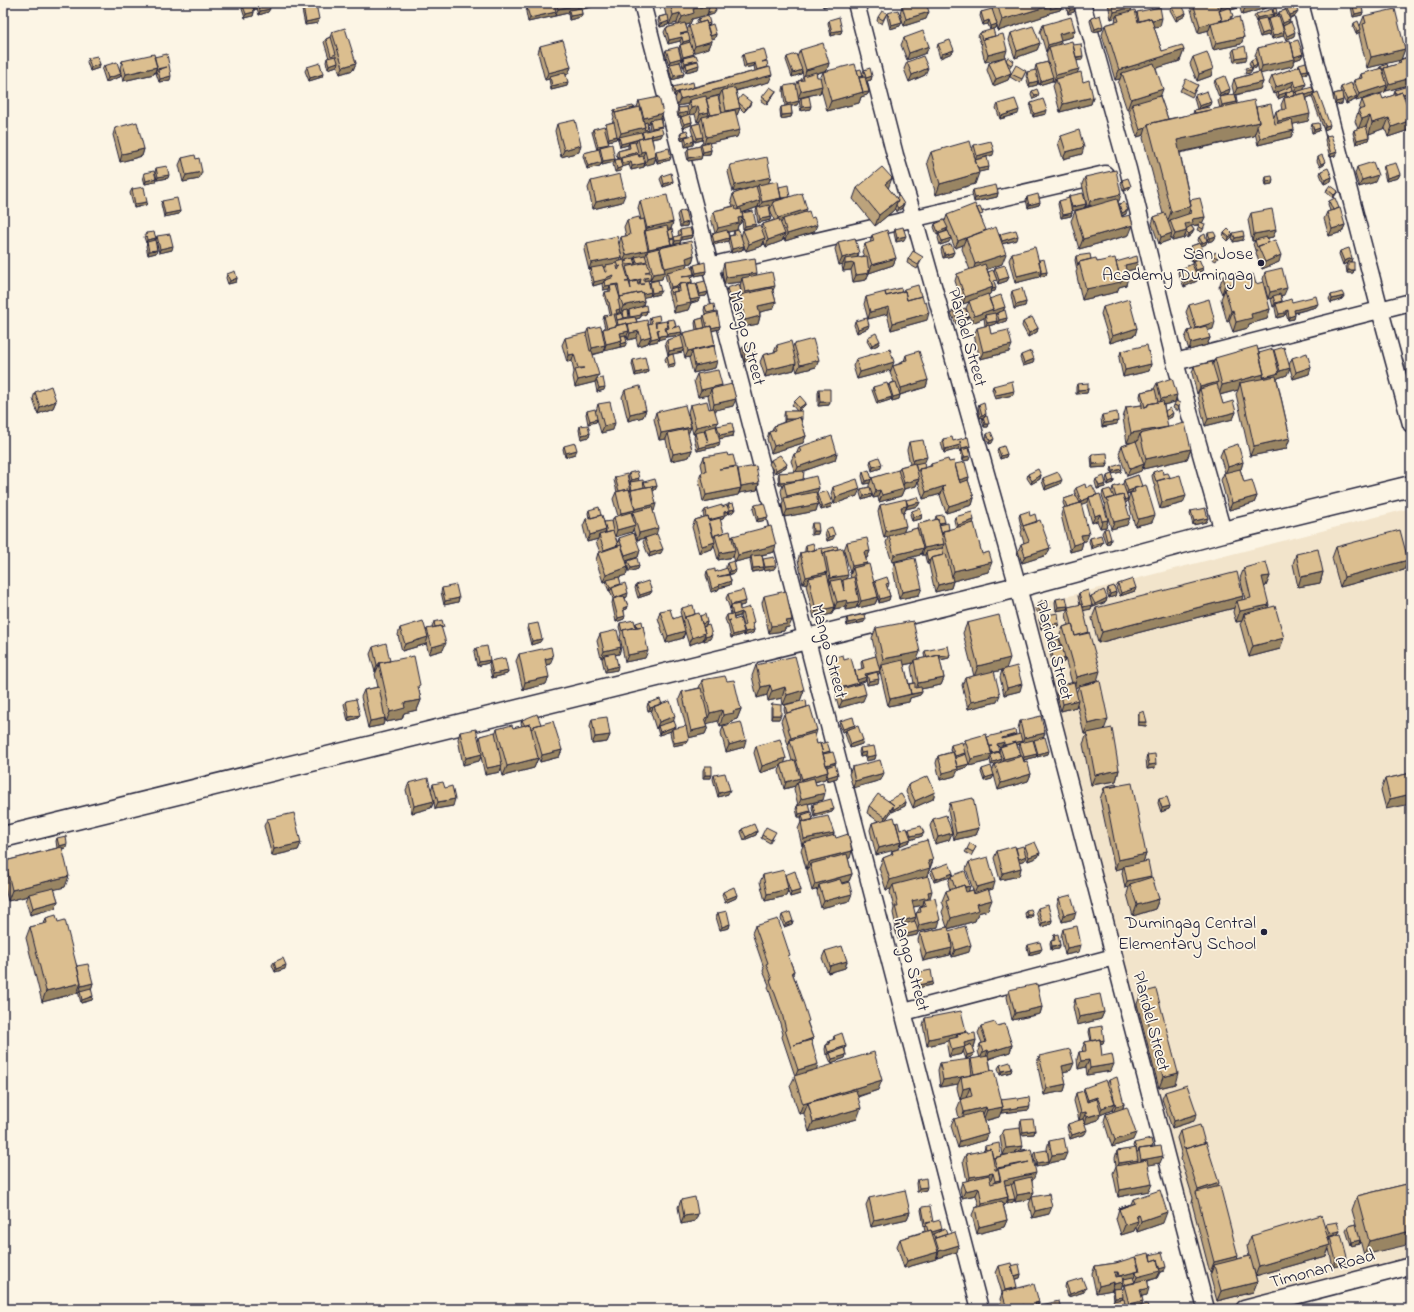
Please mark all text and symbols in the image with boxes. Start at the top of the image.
place label: San Jose Academy Dumingag [1102,242,1254,290]
marker: San Jose Academy Dumingag [1256,258,1266,268]
street label: Plaridel Street [940,285,993,390]
street label: Mango Street [720,288,771,389]
street label: Plaridel Street [1027,598,1079,703]
street label: Mango Street [802,601,853,702]
place label: Dumingag Central Elementary School [1118,911,1256,958]
street label: Mango Street [884,914,935,1015]
marker: Dumingag Central Elementary School [1259,927,1269,937]
street label: Plaridel Street [1124,969,1176,1074]
street label: Timonan Road [1267,1243,1378,1296]

